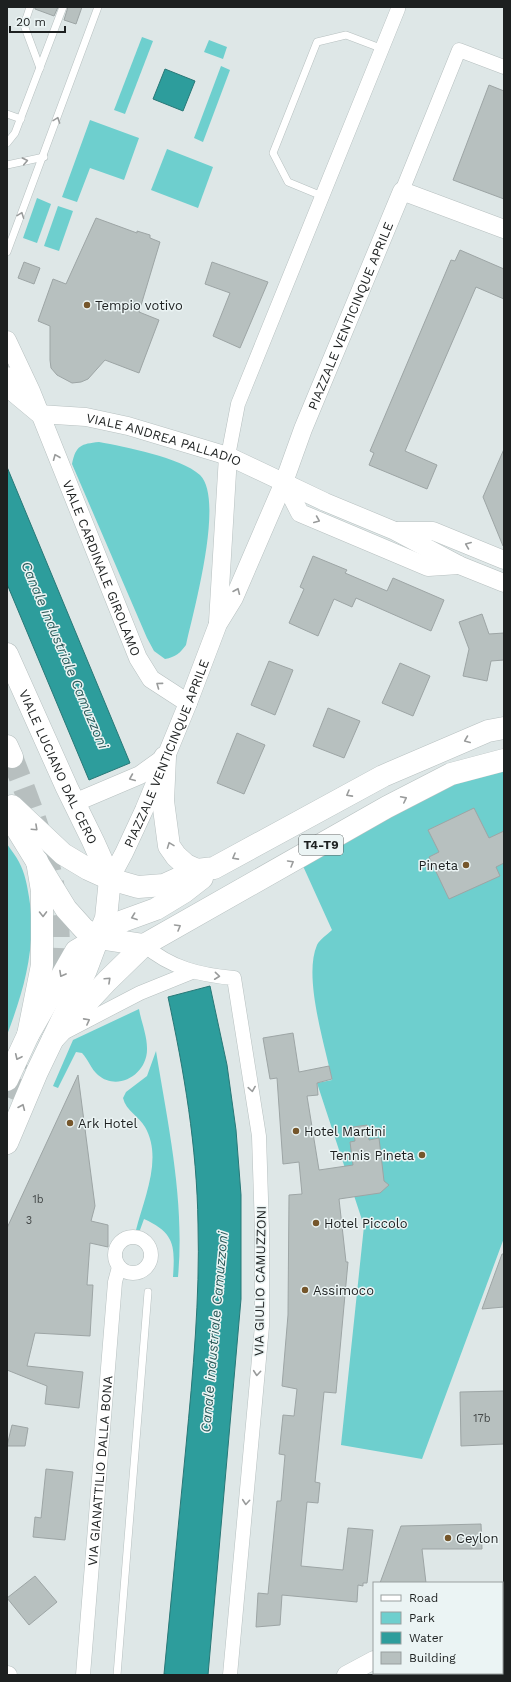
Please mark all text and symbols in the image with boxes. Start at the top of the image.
scale bar [10,8,65,34]
text: 20 m [16,15,46,29]
one-way arrow [52,117,60,124]
one-way arrow [22,157,28,165]
one-way arrow [17,212,25,219]
street label: PIAZZALE VENTICINQUE APRILE [304,220,396,412]
place label: Tempio votivo [95,298,183,313]
marker: Tempio votivo [82,300,92,310]
street label: VIALE ANDREA PALLADIO [85,410,244,469]
one-way arrow [53,453,61,460]
street label: VIALE CARDINALE GIROLAMO [60,478,144,658]
one-way arrow [312,515,320,523]
one-way arrow [464,542,471,550]
water label: Canale industriale Camuzzoni [18,559,112,751]
one-way arrow [232,587,240,595]
street label: PIAZZALE VENTICINQUE APRILE [120,657,211,849]
one-way arrow [156,682,163,690]
street label: VIALE LUCIANO DAL CERO [16,687,101,846]
one-way arrow [463,735,470,743]
one-way arrow [129,774,136,782]
one-way arrow [346,790,353,797]
one-way arrow [400,796,407,803]
one-way arrow [30,823,38,831]
road number: T4-T9 [299,835,343,855]
one-way arrow [167,841,175,848]
one-way arrow [232,852,239,859]
place label: Pineta [418,858,459,873]
one-way arrow [287,860,294,867]
marker: Pineta [461,860,471,870]
one-way arrow [39,911,47,917]
one-way arrow [130,912,137,921]
one-way arrow [174,924,181,931]
one-way arrow [60,970,67,977]
one-way arrow [214,971,220,980]
one-way arrow [103,977,111,985]
one-way arrow [83,1018,90,1025]
one-way arrow [15,1053,23,1061]
one-way arrow [247,1086,256,1093]
one-way arrow [17,1104,25,1112]
place label: Ark Hotel [78,1116,137,1131]
marker: Ark Hotel [65,1118,75,1128]
place label: Hotel Martini [304,1124,386,1139]
marker: Hotel Martini [291,1126,301,1136]
place label: Tennis Pineta [330,1148,415,1163]
marker: Tennis Pineta [417,1150,427,1160]
house number: 1b [32,1193,44,1206]
street label: VIA GIULIO CAMUZZONI [251,1206,269,1356]
house number: 3 [26,1214,32,1227]
place label: Hotel Piccolo [324,1216,408,1231]
marker: Hotel Piccolo [311,1218,321,1228]
water label: Canale industriale Camuzzoni [197,1230,231,1433]
place label: Assimoco [313,1283,374,1298]
marker: Assimoco [300,1285,310,1295]
one-way arrow [253,1370,262,1376]
street label: VIA GIANATTILIO DALLA BONA [84,1374,115,1567]
house number: 17b [473,1412,491,1425]
one-way arrow [241,1499,250,1505]
place label: Ceylon [456,1531,499,1546]
marker: Ceylon [443,1533,453,1543]
legend [373,1582,503,1674]
text: Road [409,1591,438,1605]
text: Park [409,1611,435,1625]
text: Water [409,1631,444,1645]
text: Building [409,1651,456,1665]

